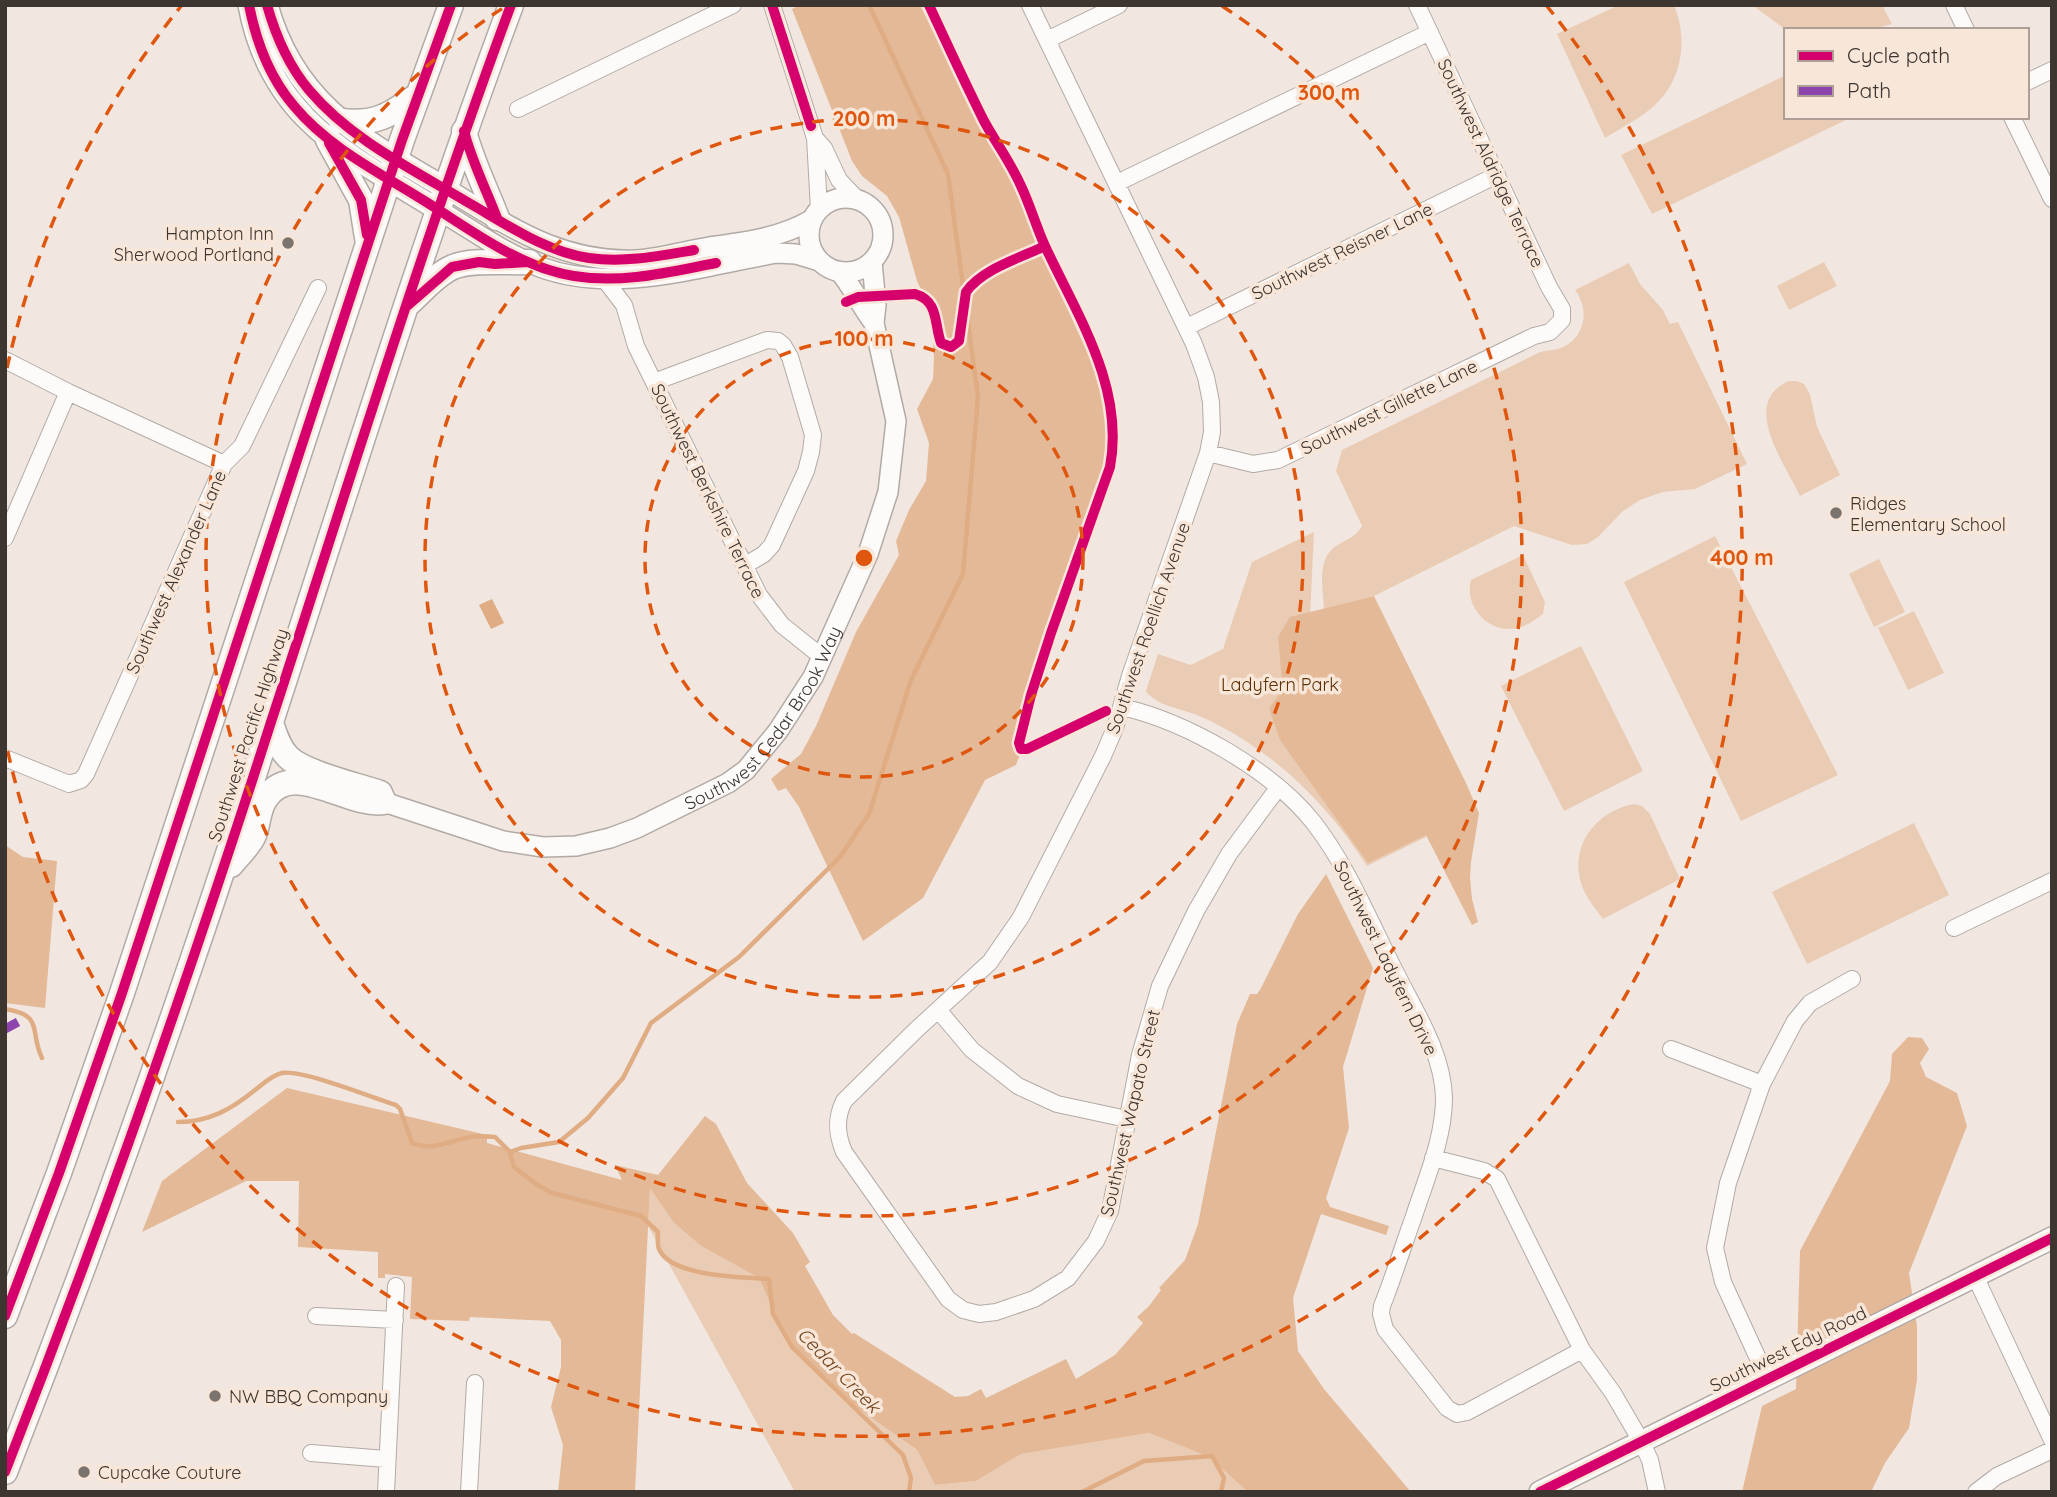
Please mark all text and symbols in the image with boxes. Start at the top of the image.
legend [1784,28,2029,119]
text: Cycle path [1847,42,1950,68]
street label: Southwest Aldridge Terrace [1432,55,1550,271]
text: Path [1847,77,1891,103]
text: 300 m [1298,79,1360,105]
text: 200 m [833,105,895,131]
street label: Southwest Reisner Lane [1248,197,1436,305]
place label: Hampton Inn Sherwood Portland [114,222,274,266]
marker: Hampton Inn Sherwood Portland [280,235,296,251]
text: 100 m [834,325,894,351]
street label: Southwest Gillette Lane [1297,354,1481,460]
street label: Southwest Berkshire Terrace [646,380,770,602]
street label: Southwest Alexander Lane [121,467,231,677]
place label: Ridges Elementary School [1850,492,2006,536]
marker: Ridges Elementary School [1828,505,1844,521]
street label: Southwest Roellich Avenue [1101,519,1195,737]
text: 400 m [1710,544,1774,570]
centre of rings [852,546,876,570]
street label: Southwest Cedar Brook Way [680,622,846,814]
street label: Southwest Pacific Highway [203,625,293,845]
park label: Ladyfern Park [1221,673,1339,696]
street label: Southwest Ladyfern Drive [1329,857,1443,1059]
street label: Southwest Wapato Street [1095,1007,1165,1219]
street label: Southwest Edy Road [1706,1301,1870,1397]
water label: Cedar Creek [792,1322,887,1419]
place label: NW BBQ Company [229,1385,388,1408]
marker: NW BBQ Company [207,1388,223,1404]
place label: Cupcake Couture [98,1461,241,1484]
marker: Cupcake Couture [76,1464,92,1480]

